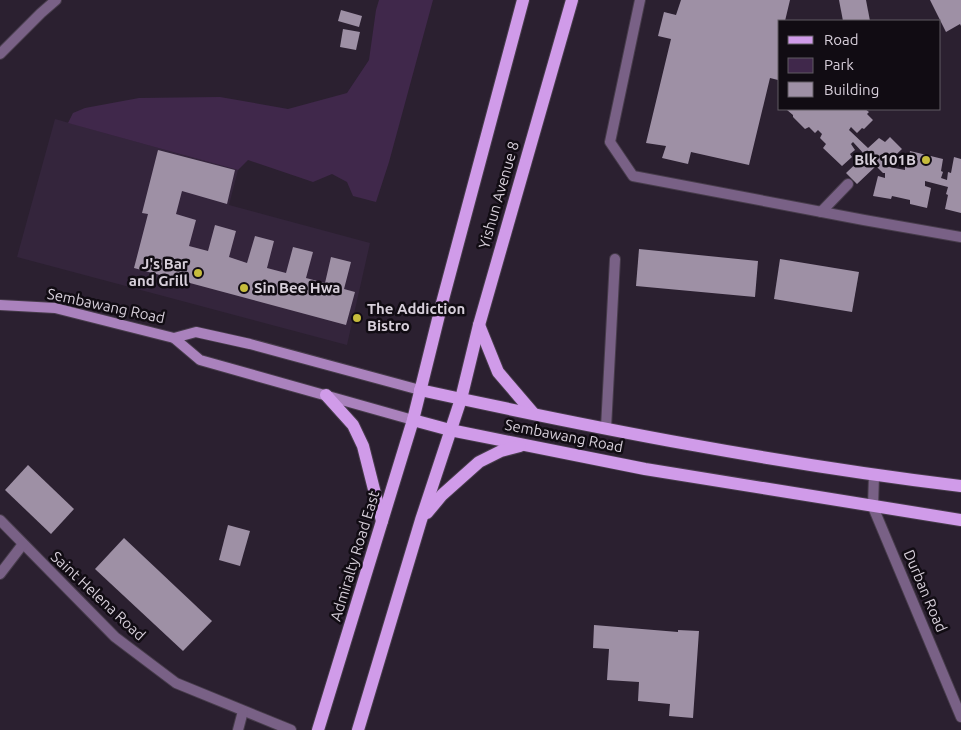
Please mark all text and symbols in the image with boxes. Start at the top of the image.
legend [778,20,941,110]
text: Road [824,31,859,48]
text: Park [824,56,854,73]
text: Building [824,81,879,98]
street label: Yishun Avenue 8 [475,139,522,251]
place label: Blk 101B [854,151,916,168]
marker: Blk 101B [920,154,932,166]
place label: J's Bar and Grill [129,255,189,289]
marker: J's Bar and Grill [192,267,204,279]
place label: Sin Bee Hwa [254,279,340,296]
marker: Sin Bee Hwa [238,282,250,294]
street label: Sembawang Road [46,285,167,326]
place label: The Addiction Bistro [367,300,465,334]
marker: The Addiction Bistro [351,312,363,324]
street label: Sembawang Road [504,416,625,455]
street label: Admiralty Road East [327,488,382,623]
street label: Durban Road [900,547,950,635]
street label: Saint Helena Road [48,548,149,644]

